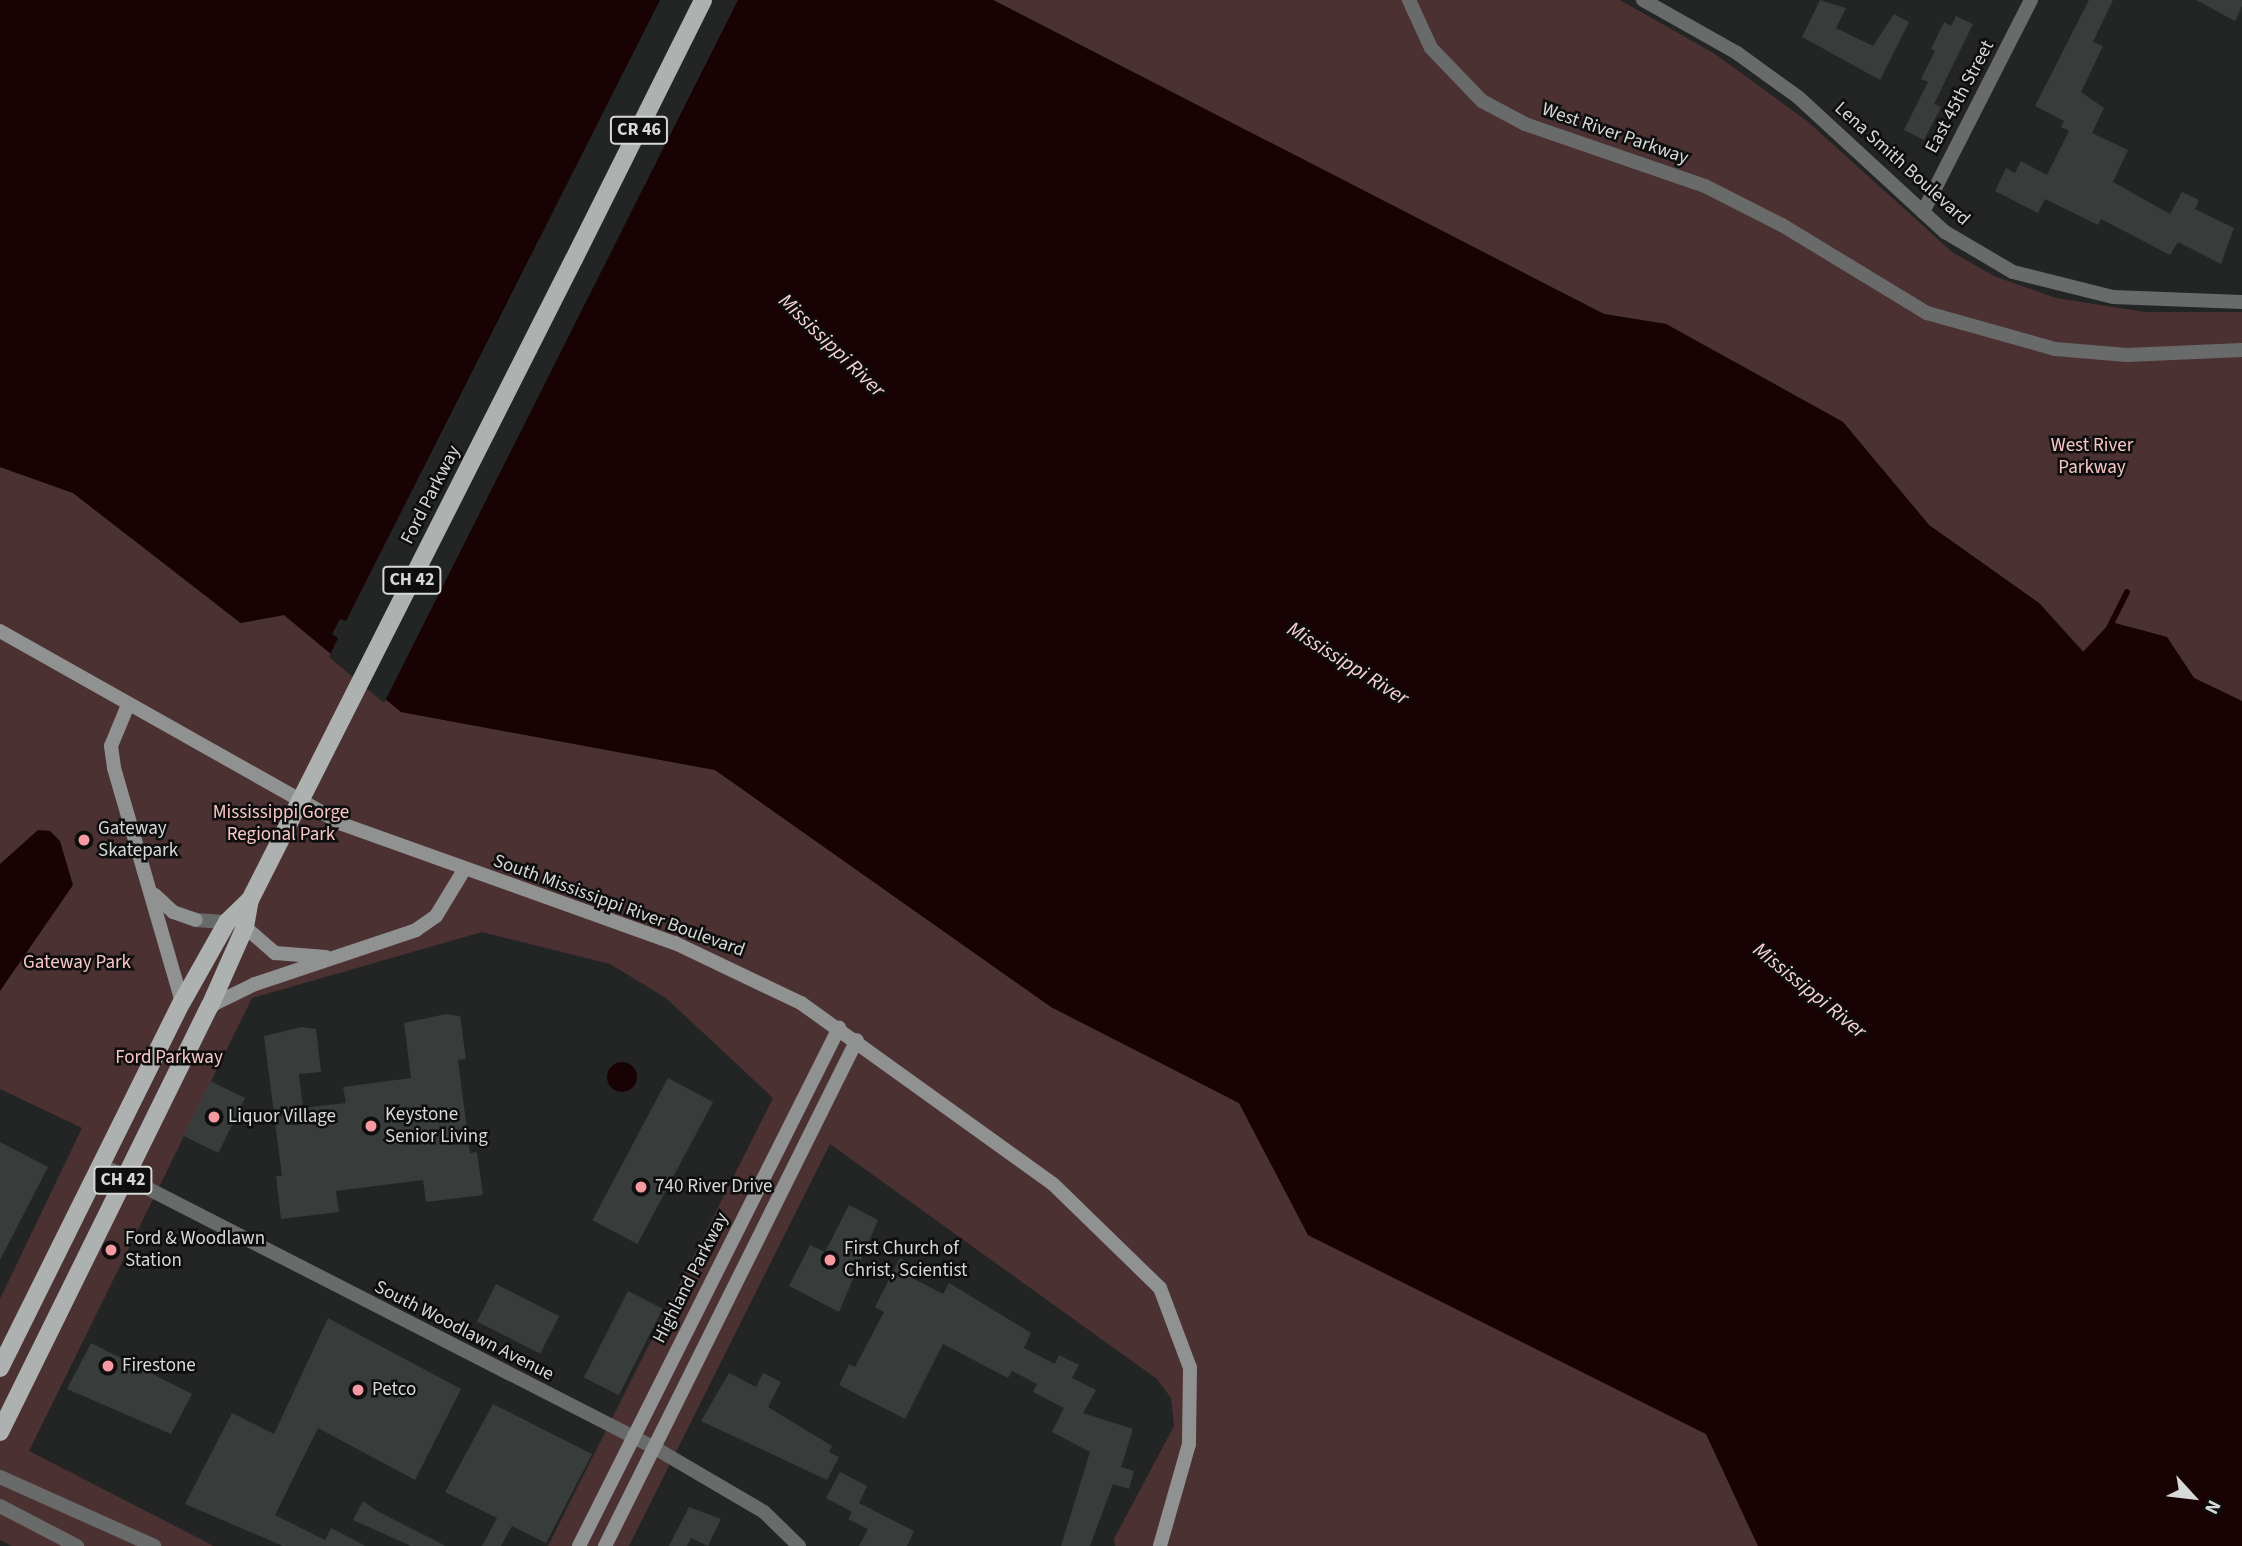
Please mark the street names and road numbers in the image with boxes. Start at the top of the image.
street label: East 45th Street [1921,37,1999,157]
street label: Lena Smith Boulevard [1830,97,1974,231]
street label: West River Parkway [1539,98,1691,170]
road number: CR 46 [609,116,669,145]
street label: Ford Parkway [396,442,466,548]
road number: CH 42 [382,566,442,594]
street label: South Mississippi River Boulevard [490,850,748,962]
road number: CH 42 [93,1166,153,1195]
street label: Highland Parkway [648,1209,734,1347]
street label: South Woodlawn Avenue [371,1276,557,1386]

